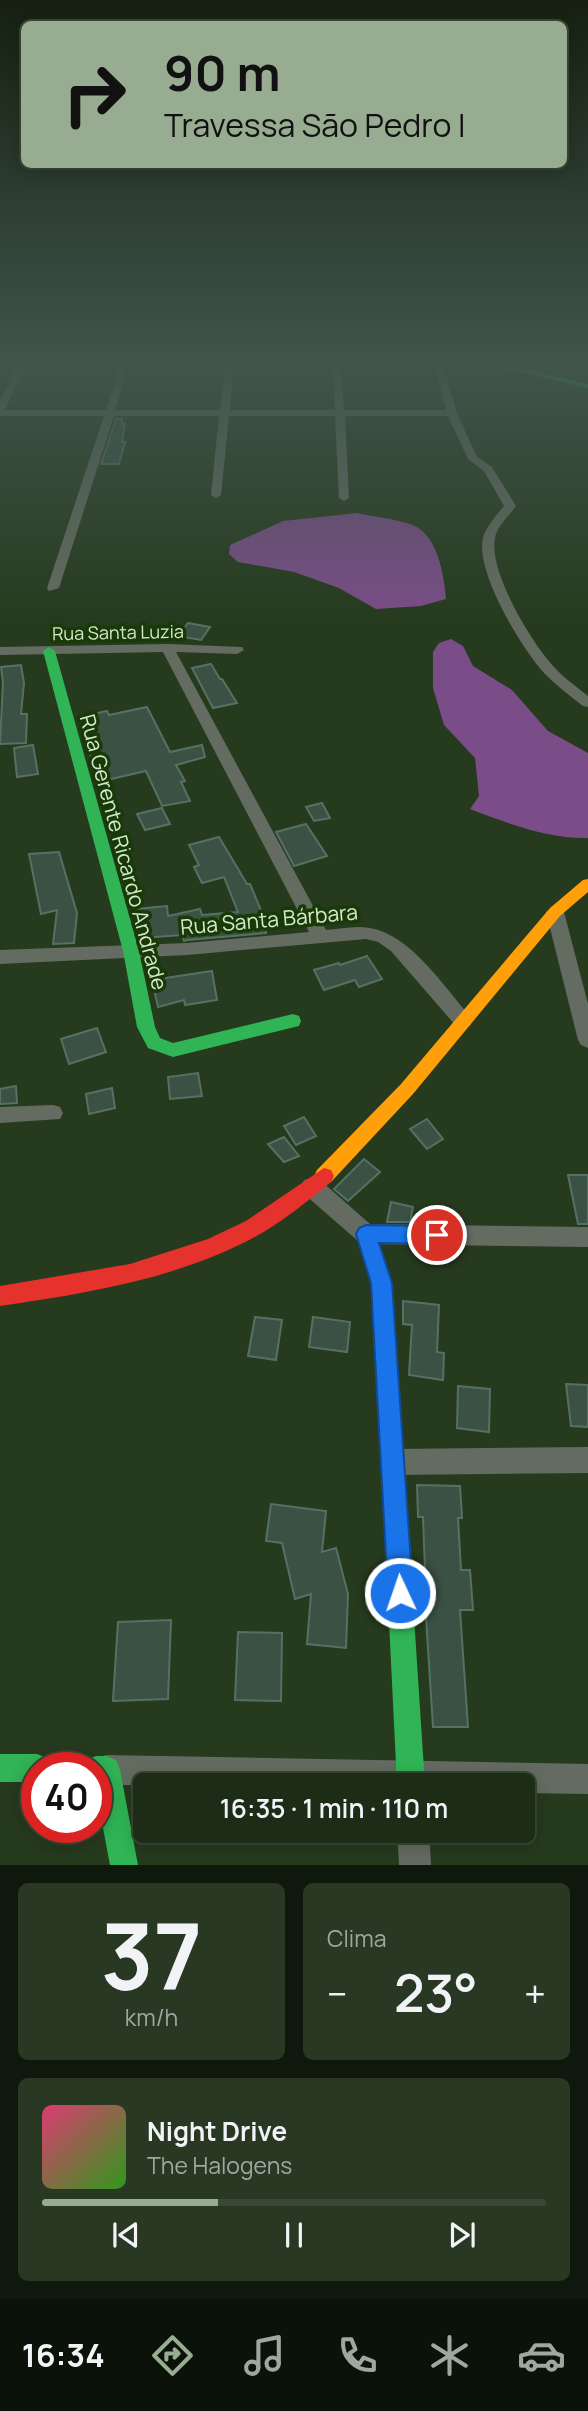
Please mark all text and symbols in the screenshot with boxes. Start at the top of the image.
text: 90 m [164,39,281,106]
icon: right [49,49,140,140]
text: Travessa São Pedro I [164,103,465,147]
street label: Rua Santa Luzia [52,619,184,645]
street label: Rua Gerente Ricardo Andrade [74,711,174,993]
street label: Rua Santa Bárbara [179,897,359,941]
pin [407,1205,467,1265]
icon: arrive [418,1216,456,1254]
position arrow [363,1556,437,1630]
speed limit sign: 40 [21,1752,112,1843]
text: 16:35 · 1 min · 110 m [220,1790,448,1826]
text: 37 [101,1893,202,2017]
text: Clima [327,1922,386,1954]
text: 23° [394,1957,478,2028]
text: − [327,1967,348,2019]
text: + [524,1967,546,2019]
text: km/h [125,2001,178,2033]
text: Night Drive [147,2113,287,2149]
text: The Halogens [147,2149,292,2181]
icon: previous [107,2216,145,2254]
icon: pause [275,2216,313,2254]
icon: next [443,2216,481,2254]
icon: directions [148,2331,197,2380]
icon: music [240,2331,289,2380]
icon: phone [333,2331,382,2380]
icon: climate [425,2331,474,2380]
icon: car [517,2331,566,2380]
text: 16:34 [22,2333,105,2377]

